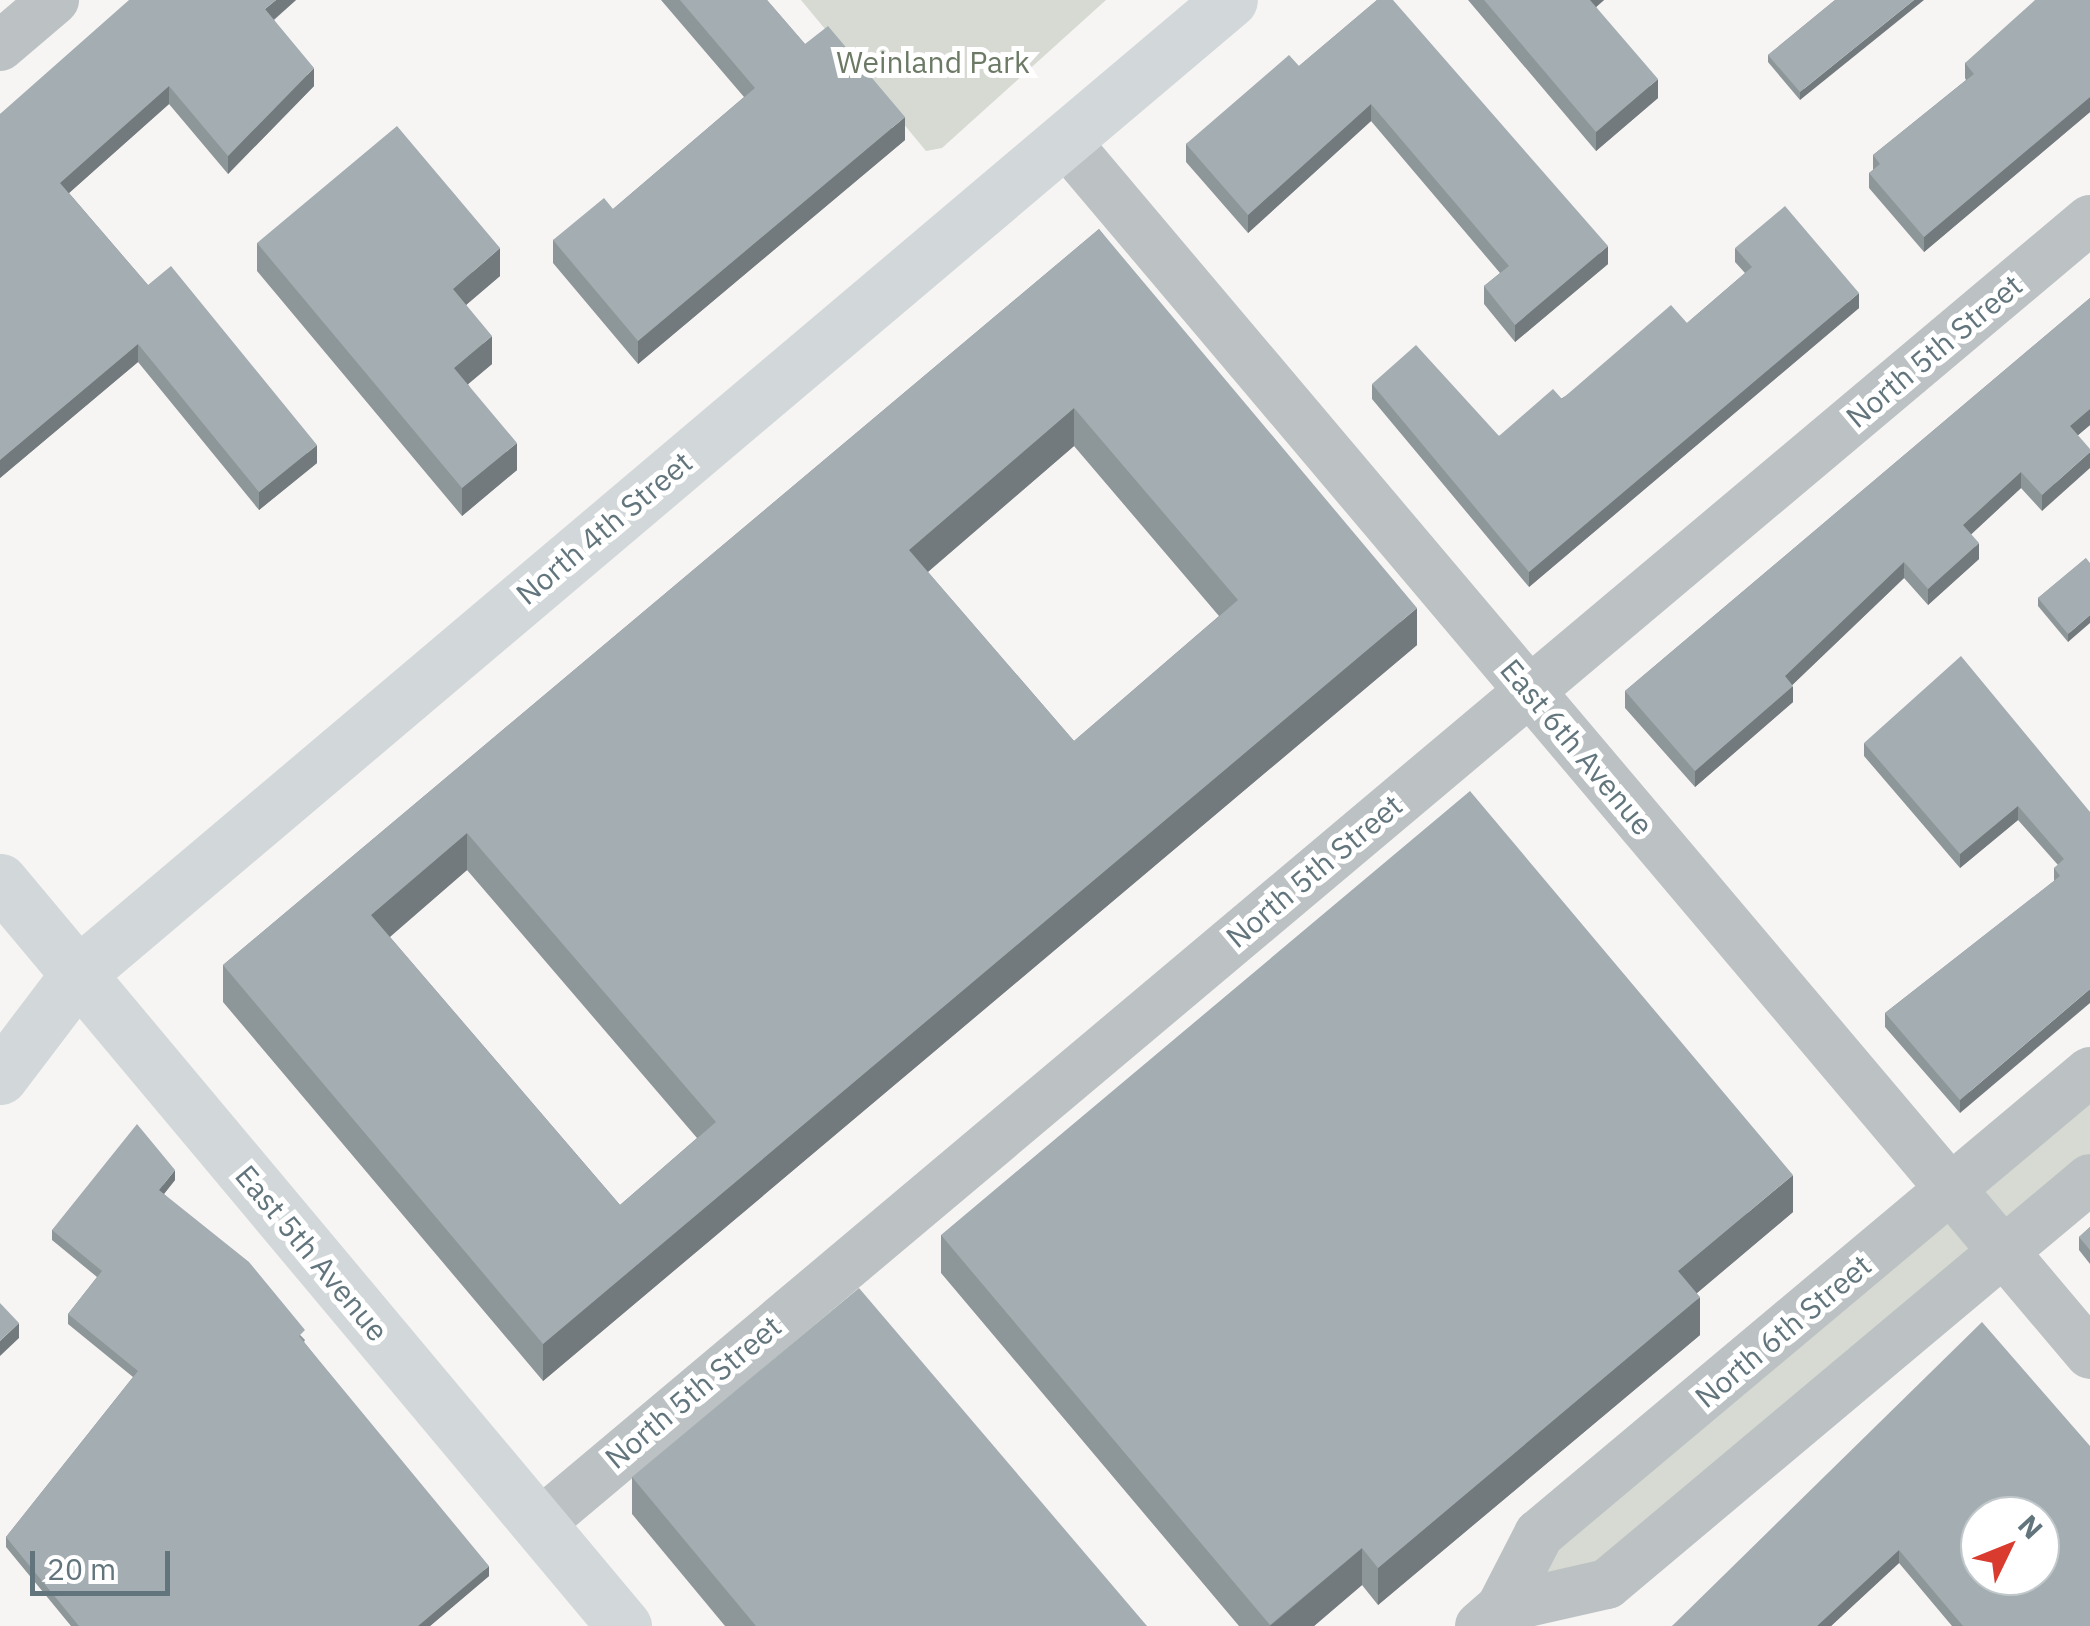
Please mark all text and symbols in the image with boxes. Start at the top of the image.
park label: Weinland Park [836,44,1030,80]
street label: North 5th Street [1839,267,2029,435]
street label: North 4th Street [509,444,699,612]
street label: East 6th Avenue [1493,652,1661,842]
street label: North 5th Street [1219,787,1409,955]
street label: East 5th Avenue [228,1158,396,1348]
street label: North 6th Street [1688,1247,1878,1415]
street label: North 5th Street [598,1308,788,1476]
north arrow [1960,1496,2060,1596]
text: N [2010,1507,2051,1547]
scale bar [35,1531,175,1593]
text: 20 m [47,1549,116,1588]

